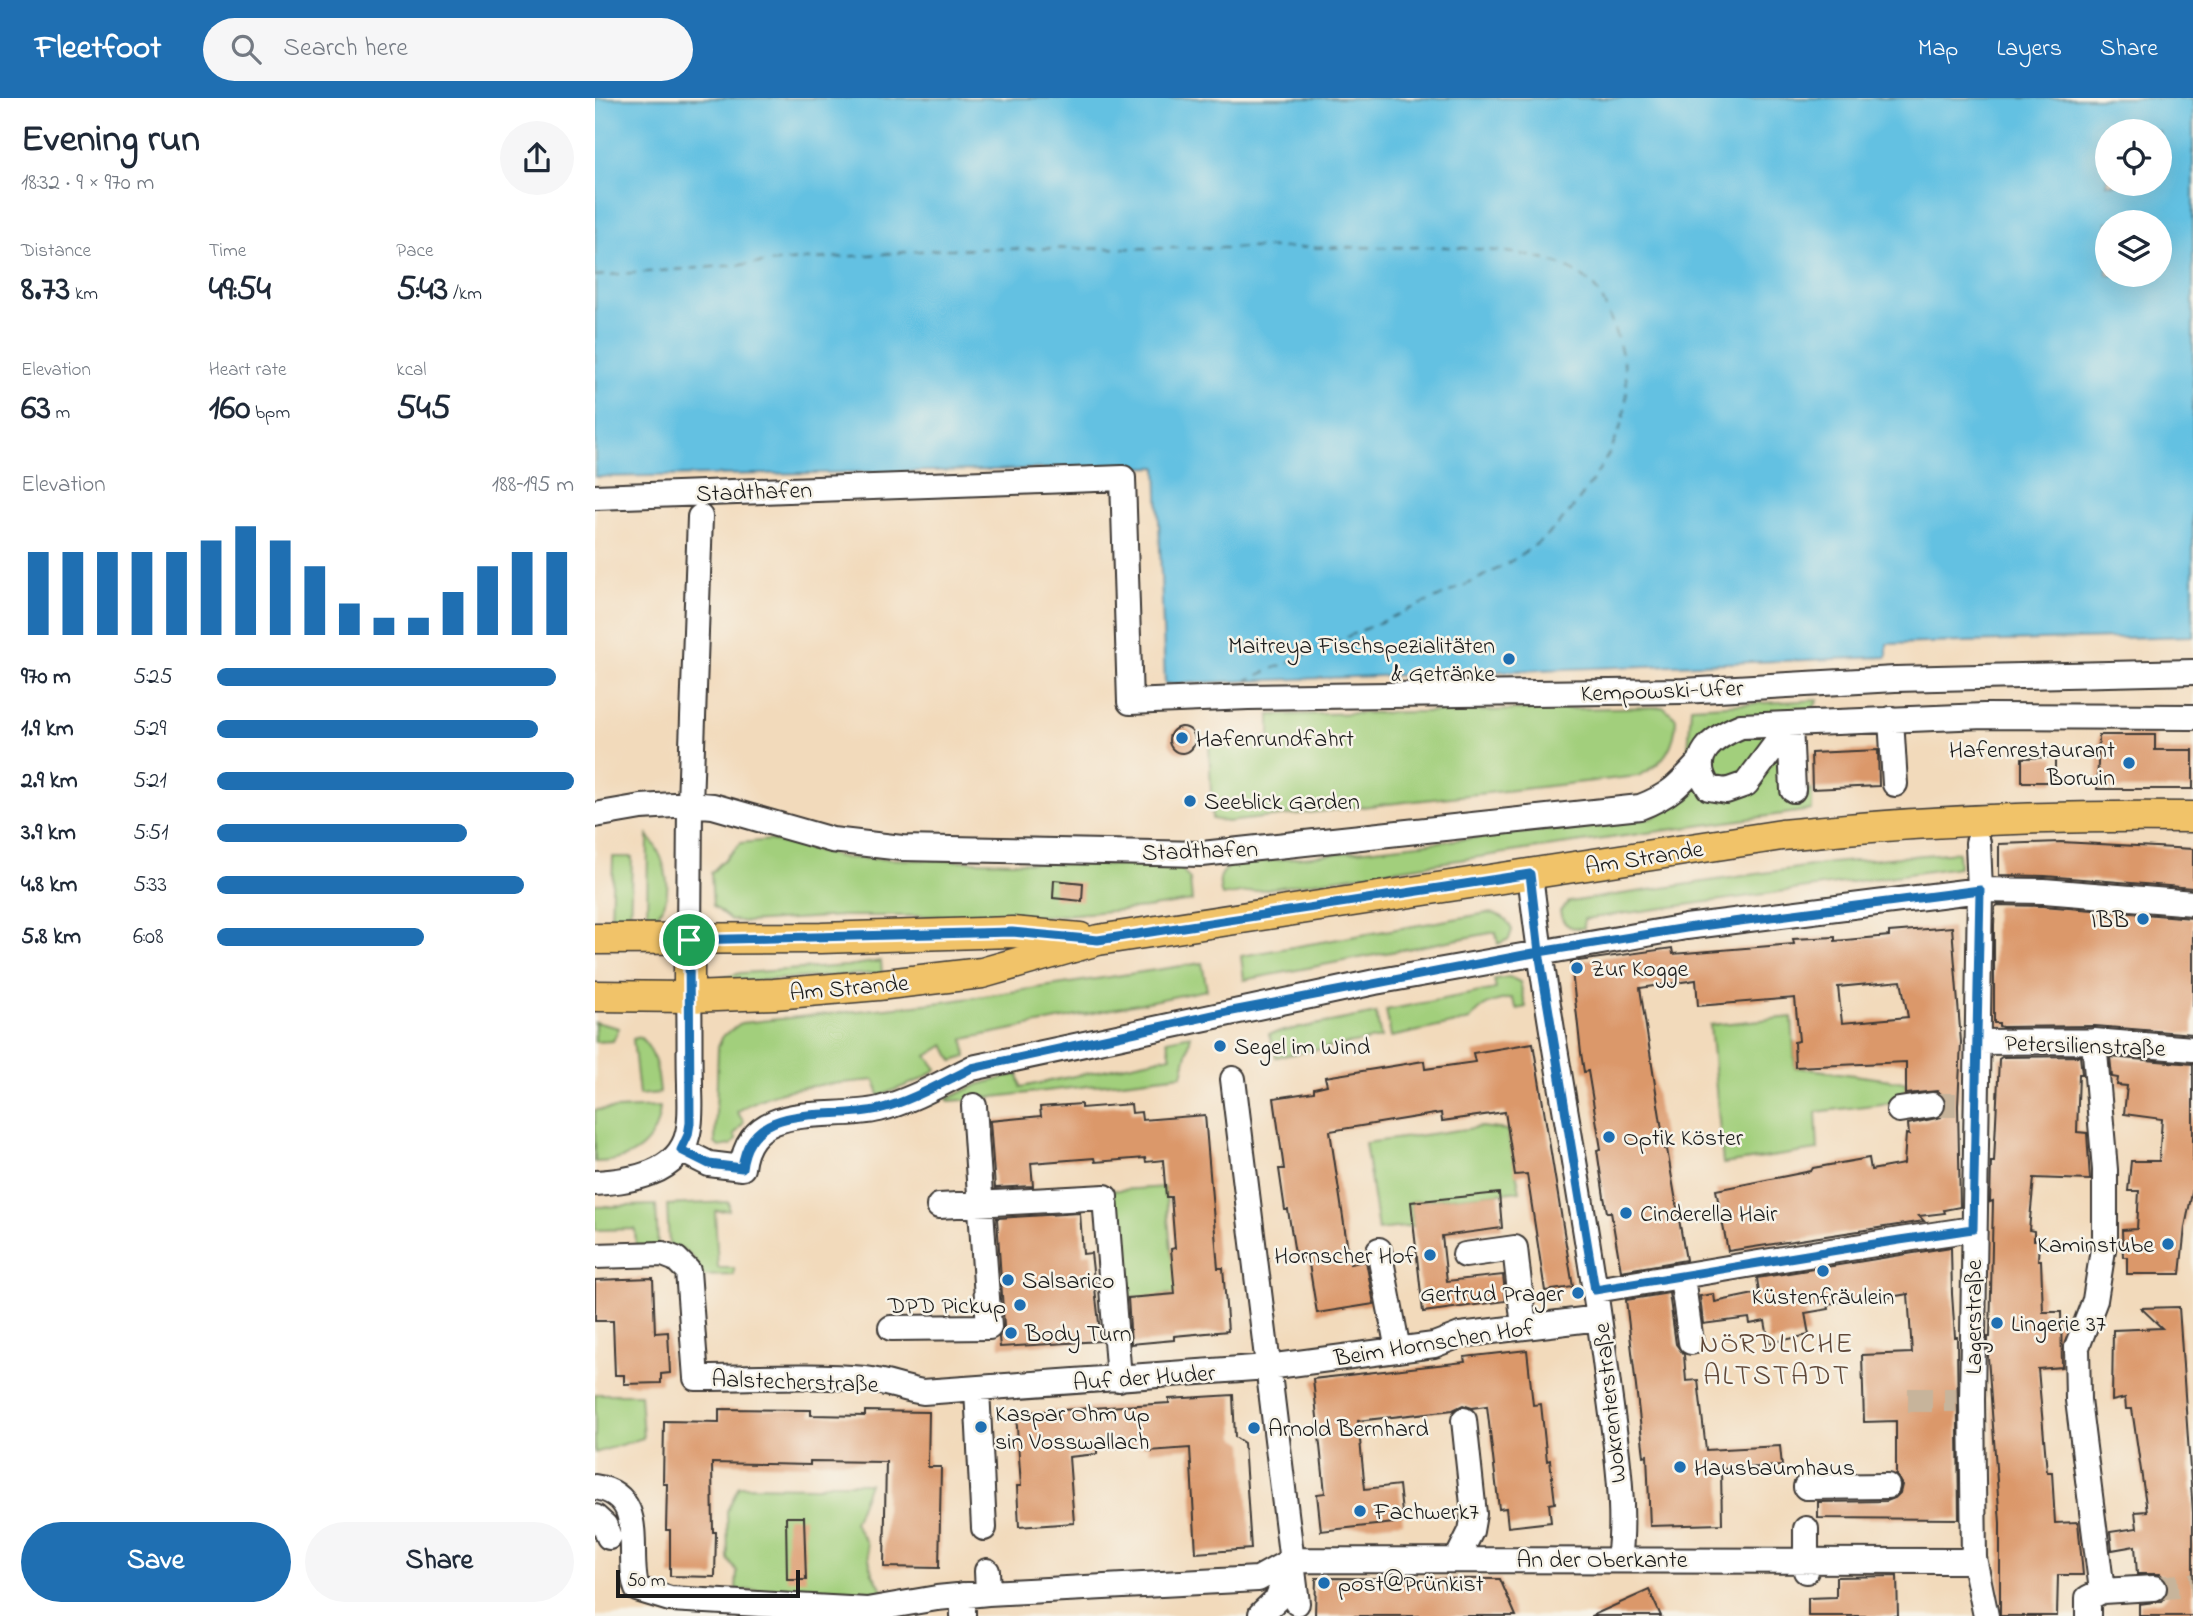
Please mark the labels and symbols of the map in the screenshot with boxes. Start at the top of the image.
street label: Stadthafen [695,474,813,513]
place label: Maitreya Fischspezialitäten & Getränke [1228,630,1495,693]
marker: Maitreya Fischspezialitäten & Getränke [1501,651,1517,667]
street label: Kempowski-Ufer [1580,672,1745,713]
place label: Hafenrundfahrt [1196,723,1354,758]
marker: Hafenrundfahrt [1174,730,1190,746]
place label: Hafenrestaurant Borwin [1949,734,2115,797]
marker: Hafenrestaurant Borwin [2121,755,2137,771]
place label: Seeblick Garden [1204,786,1360,821]
marker: Seeblick Garden [1182,793,1198,809]
street label: Stadthafen [1141,833,1259,872]
street label: Am Strande [1583,833,1706,886]
place label: IBB [2091,904,2129,939]
pin [659,910,719,970]
marker: IBB [2135,911,2151,927]
place label: Zur Kogge [1591,953,1688,988]
marker: Zur Kogge [1569,960,1585,976]
street label: Am Strande [788,967,910,1012]
street label: Petersilienstraße [2004,1027,2166,1068]
place label: Segel im Wind [1234,1031,1371,1066]
marker: Segel im Wind [1212,1038,1228,1054]
place label: Optik Köster [1623,1122,1744,1157]
marker: Optik Köster [1601,1129,1617,1145]
place label: Cinderella Hair [1640,1198,1778,1233]
marker: Cinderella Hair [1618,1205,1634,1221]
place label: Kaminstube [2037,1229,2154,1264]
marker: Kaminstube [2160,1236,2176,1252]
place label: Hornscher Hof [1274,1240,1417,1275]
marker: Hornscher Hof [1422,1247,1438,1263]
street label: Lagerstraße [1958,1259,1993,1374]
marker: Küstenfräulein [1815,1263,1831,1279]
place label: Salsarico [1022,1265,1114,1300]
marker: Salsarico [1000,1272,1016,1288]
place label: Gertrud Prager [1420,1278,1565,1313]
place label: Küstenfräulein [1752,1281,1894,1316]
marker: Gertrud Prager [1570,1285,1586,1301]
place label: DPD Pickup [887,1290,1006,1325]
marker: DPD Pickup [1012,1297,1028,1313]
place label: Lingerie 37 [2011,1308,2106,1343]
street label: Beim Hornschen Hof [1331,1311,1538,1378]
marker: Lingerie 37 [1989,1315,2005,1331]
place label: Body Turn [1024,1318,1132,1354]
street label: Wokrenterstraße [1586,1321,1637,1485]
marker: Body Turn [1003,1325,1019,1341]
district label: NÖRDLICHE ALTSTADT [1699,1325,1855,1398]
street label: Auf der Huder [1072,1357,1217,1402]
street label: Aalstecherstraße [711,1363,879,1404]
place label: Kaspar Ohm up sin Vosswallach [995,1398,1150,1461]
place label: Arnold Bernhard [1268,1413,1429,1448]
marker: Kaspar Ohm up sin Vosswallach [973,1419,989,1435]
marker: Arnold Bernhard [1246,1420,1262,1436]
place label: Hausbaumhaus [1694,1452,1855,1487]
marker: Hausbaumhaus [1672,1459,1688,1475]
place label: Fachwerk7 [1373,1496,1479,1531]
marker: Fachwerk7 [1352,1503,1368,1519]
street label: An der Oberkante [1516,1544,1688,1579]
scale bar [616,1567,800,1599]
place label: post@Prünkist [1338,1568,1484,1603]
marker: post@Prünkist [1316,1575,1332,1591]

